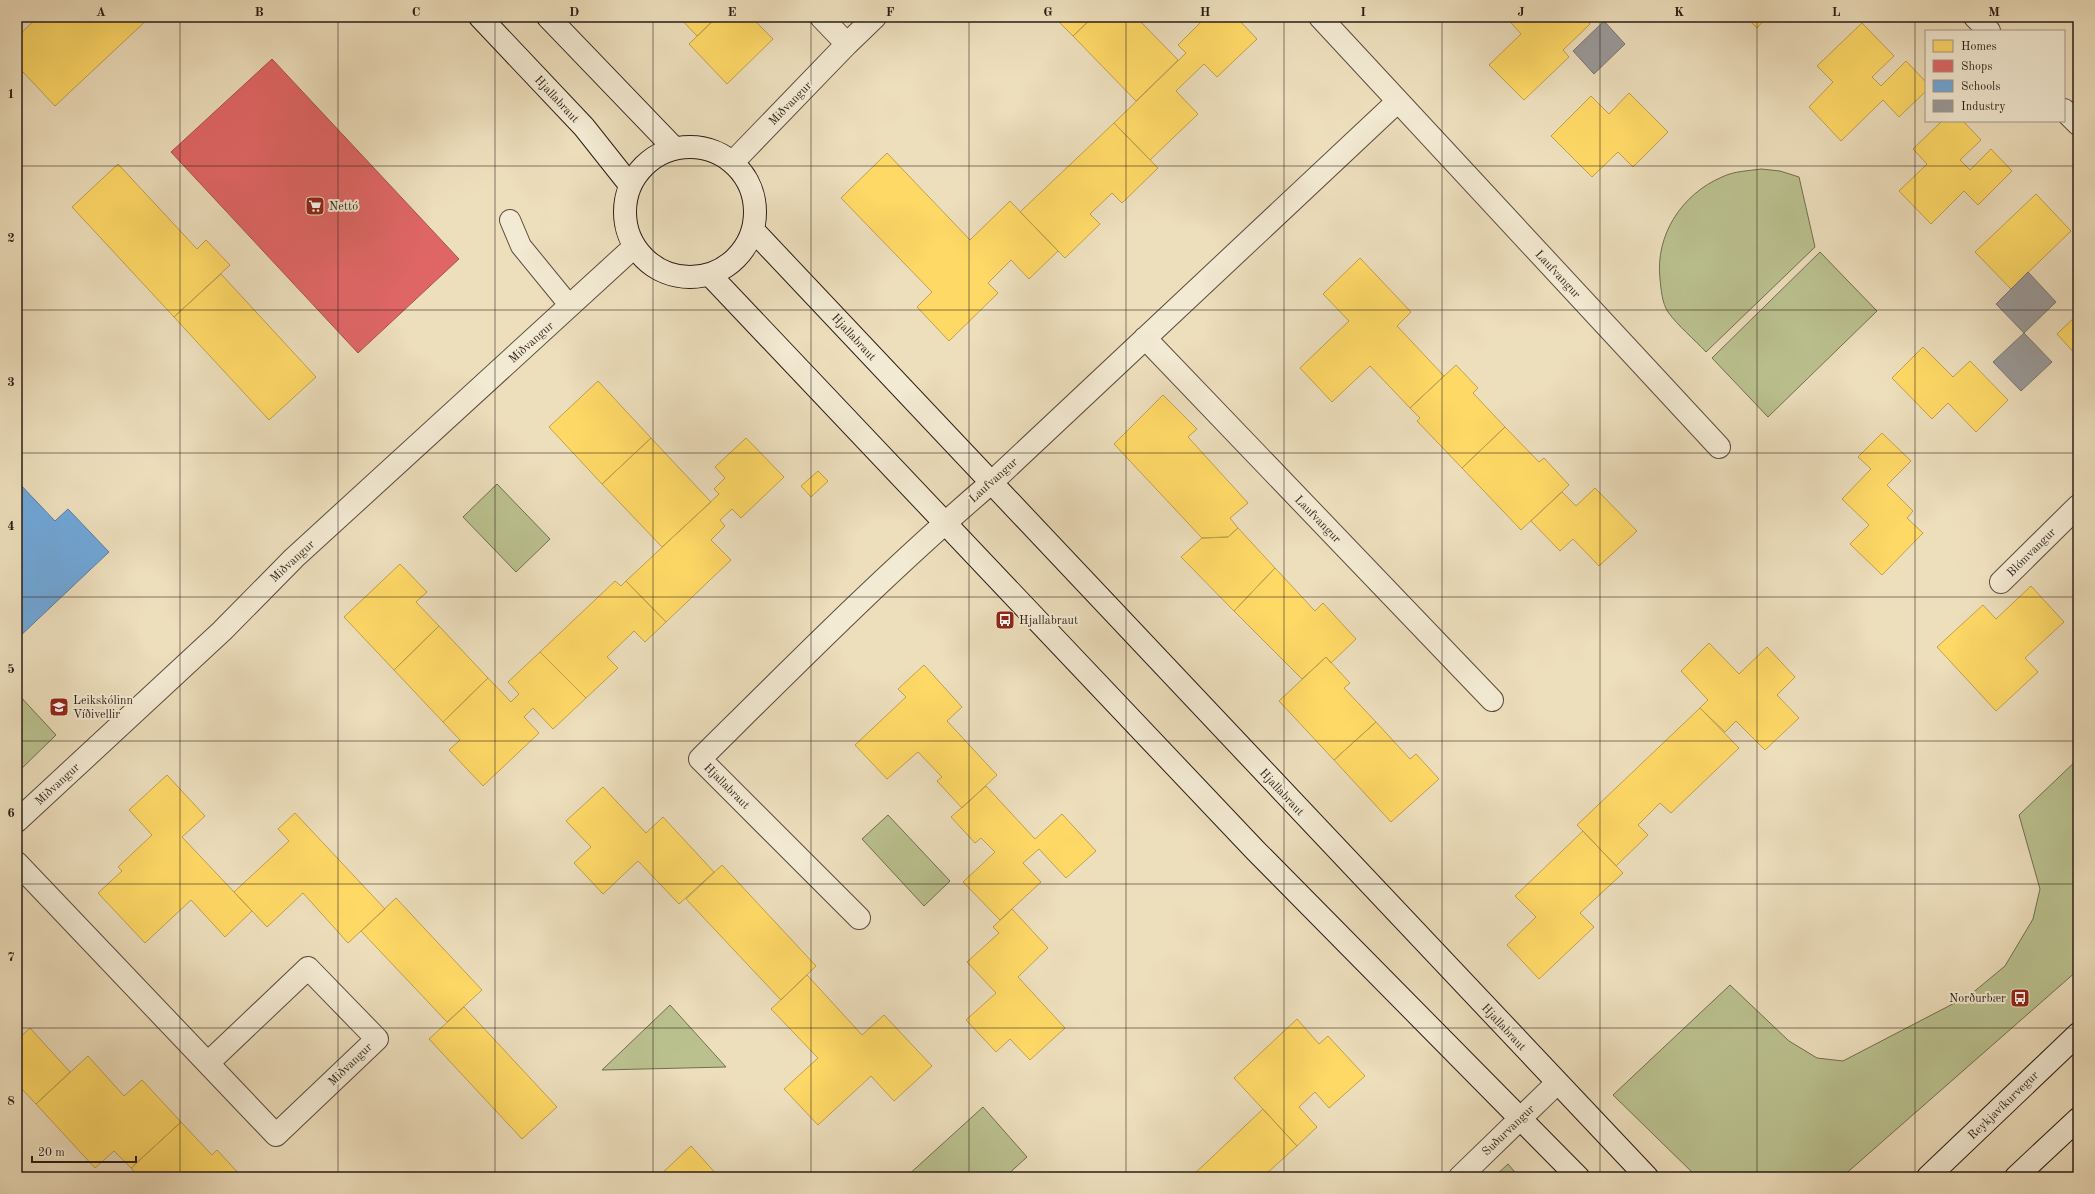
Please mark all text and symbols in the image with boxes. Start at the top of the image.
text: A [96,6,106,19]
text: B [254,6,264,19]
text: C [412,6,420,19]
text: D [569,6,579,19]
text: E [728,6,737,19]
text: F [886,6,895,19]
text: G [1043,6,1053,19]
text: H [1200,6,1211,19]
text: I [1360,6,1366,19]
text: J [1517,6,1525,19]
text: K [1674,6,1684,19]
text: L [1832,6,1841,19]
text: M [1988,6,2000,19]
legend [1925,30,2065,122]
text: Homes [1961,41,1997,53]
text: Shops [1961,61,1992,73]
street label: Hjallabraut [532,74,581,125]
street label: Miðvangur [767,80,814,128]
text: Schools [1961,81,2001,93]
text: 1 [7,88,15,101]
text: Industry [1961,101,2006,113]
supermarket icon: Nettó [304,195,326,217]
place label: Nettó [329,201,358,213]
text: 2 [7,232,15,245]
street label: Laufvangur [1532,248,1582,301]
street label: Hjallabraut [829,312,878,363]
street label: Miðvangur [507,320,556,366]
text: 3 [7,376,15,389]
street label: Laufvangur [967,456,1020,505]
street label: Laufvangur [1292,494,1343,546]
text: 4 [7,520,15,533]
street label: Blómvangur [2005,526,2058,579]
street label: Miðvangur [268,538,317,585]
bus stop icon: Hjallabraut [994,609,1016,631]
place label: Hjallabraut [1019,615,1078,627]
text: 5 [7,663,15,676]
place label: Leikskólinn Víðivellir [73,695,133,721]
school or university icon: Leikskólinn Víðivellir [48,696,70,718]
street label: Miðvangur [33,761,82,808]
street label: Hjallabraut [701,762,751,812]
street label: Hjallabraut [1257,767,1306,818]
text: 6 [7,807,15,820]
text: 7 [7,951,15,964]
bus stop icon: Norðurbær [2009,987,2031,1009]
place label: Norðurbær [1949,993,2006,1005]
street label: Hjallabraut [1479,1002,1528,1053]
street label: Miðvangur [327,1041,375,1088]
street label: Reykjavíkurvegur [1966,1069,2041,1142]
text: 8 [7,1095,15,1108]
street label: Suðurvangur [1480,1103,1537,1158]
scale bar [32,1138,136,1164]
text: 20 m [38,1147,65,1159]

